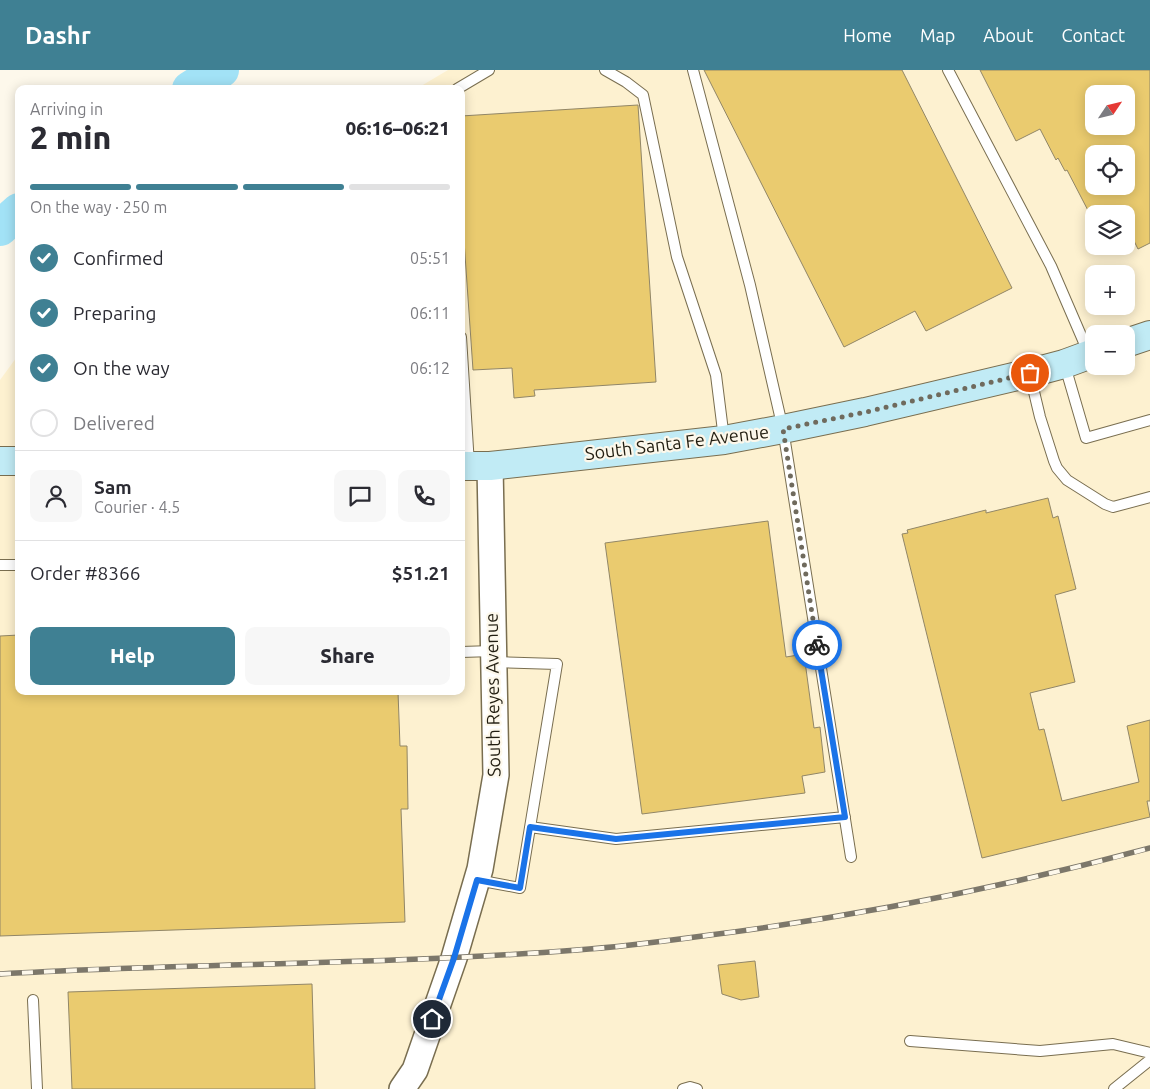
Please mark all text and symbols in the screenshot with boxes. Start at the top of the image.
text: Dashr [25,22,91,49]
text: Home [843,25,892,45]
text: Map [920,25,955,45]
text: About [983,25,1033,45]
text: Contact [1061,25,1125,45]
north arrow [1085,85,1135,135]
map controls [1085,85,1135,375]
text: Arriving in [30,100,103,118]
text: 06:16–06:21 [345,117,450,139]
text: 2 min [30,119,111,155]
button: locate [1085,145,1135,195]
text: On the way · 250 m [30,198,167,216]
button: layers [1085,205,1135,255]
icon: check [30,244,58,272]
text: Confirmed [73,247,164,269]
text: 05:51 [410,249,450,267]
button: + [1085,265,1135,315]
icon: check [30,299,58,327]
text: Preparing [73,302,157,324]
text: 06:11 [410,304,450,322]
button: − [1085,325,1135,375]
pin [1009,352,1051,394]
icon: check [30,354,58,382]
text: On the way [73,357,170,379]
text: 06:12 [410,359,450,377]
icon: bag [1016,359,1044,387]
text: Delivered [73,412,155,434]
street label: South Santa Fe Avenue [584,421,770,463]
button: person [30,470,82,522]
button: chat [334,470,386,522]
button: phone [398,470,450,522]
text: Sam [94,476,132,498]
text: Courier · 4.5 [94,498,180,516]
text: Order #8366 [30,562,140,584]
text: $51.21 [392,562,450,584]
street label: South Reyes Avenue [481,613,503,777]
courier [792,620,842,670]
button: Help [30,627,235,685]
button: Share [245,627,450,685]
icon: bike [803,631,831,659]
pin [411,998,453,1040]
icon: home [418,1005,446,1033]

